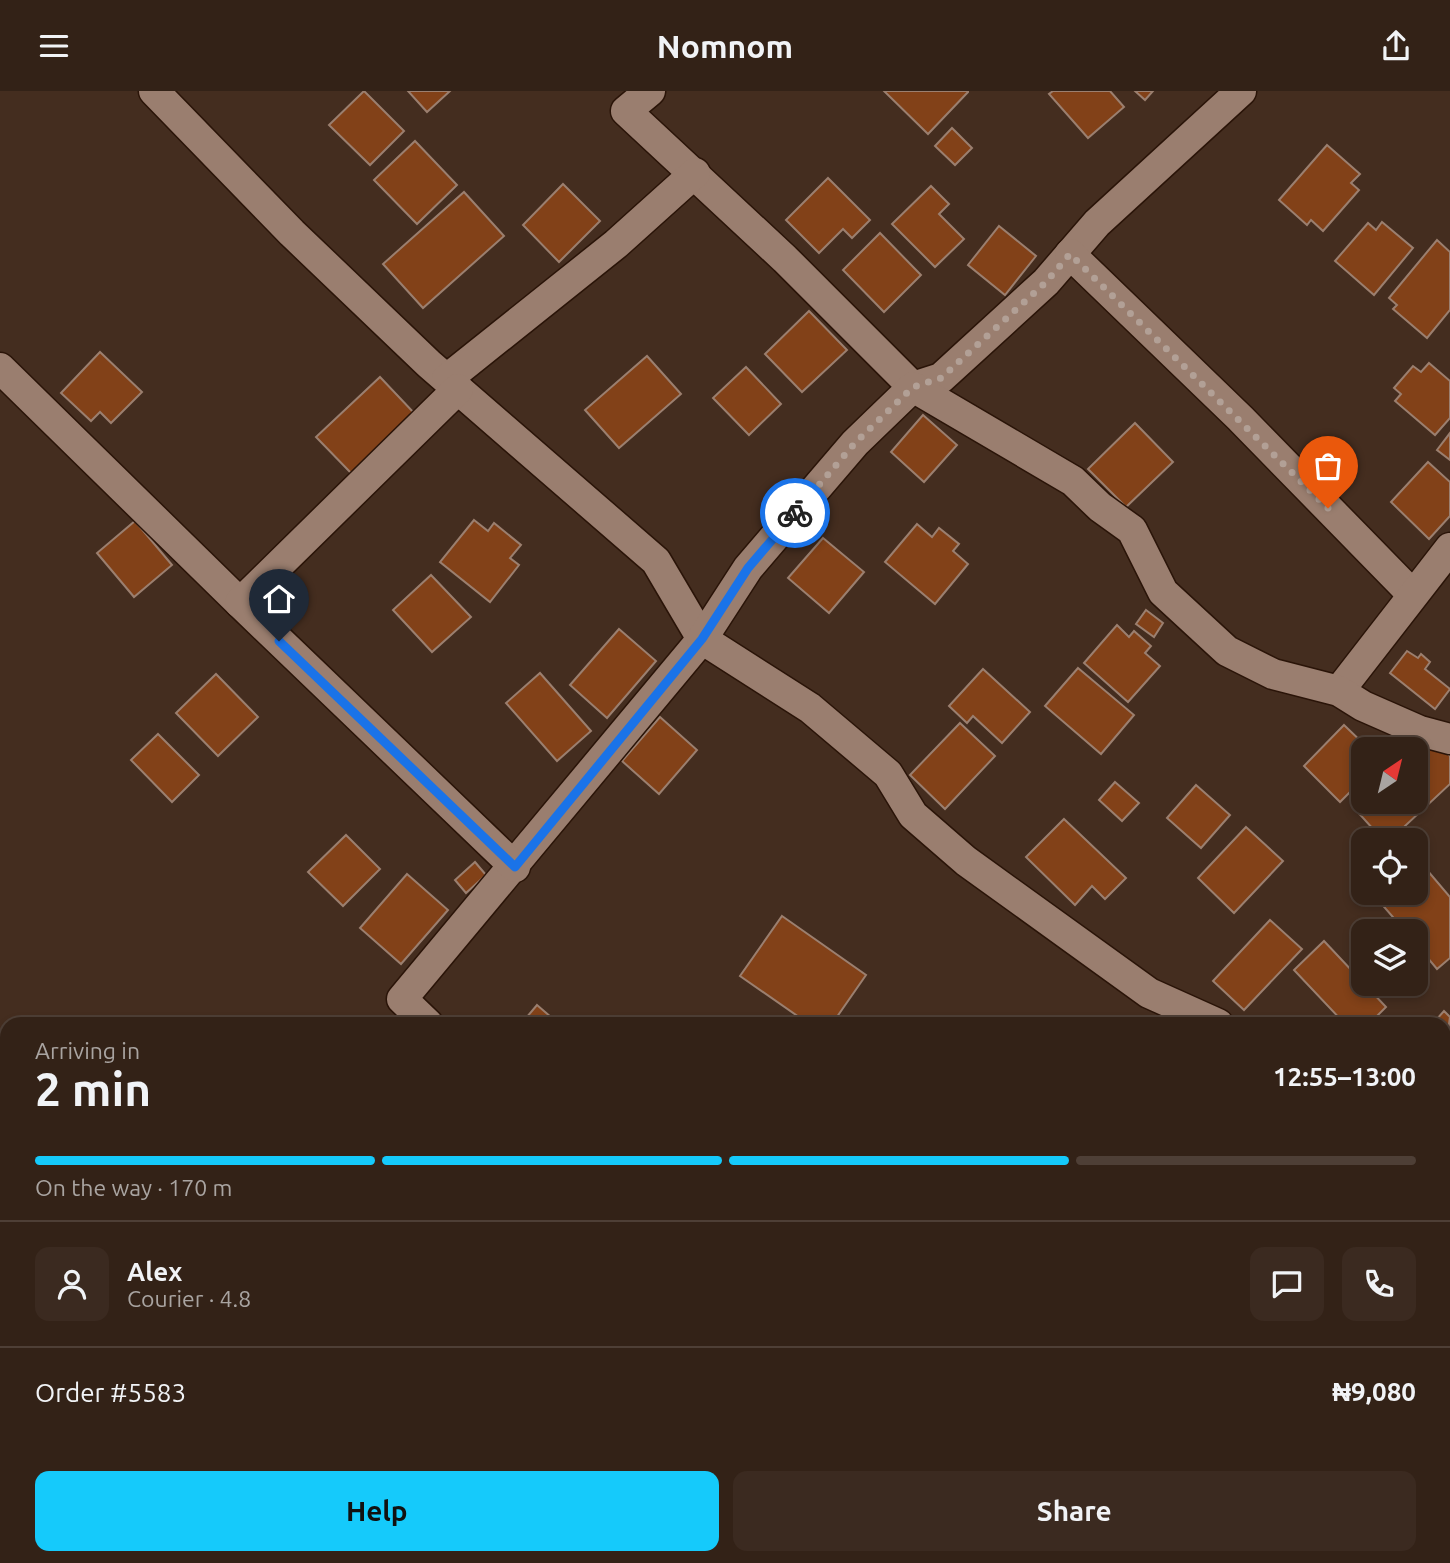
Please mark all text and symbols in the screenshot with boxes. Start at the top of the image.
icon: menu [35,27,73,65]
icon: share [1377,27,1415,65]
text: Nomnom [657,28,793,64]
pin [1298,436,1358,508]
icon: bag [1309,447,1347,485]
courier [760,478,830,548]
icon: bike [776,494,814,532]
pin [249,569,309,641]
icon: home [260,580,298,618]
north arrow [1351,737,1428,814]
map controls [1351,737,1428,996]
button: locate [1351,828,1428,905]
button: layers [1351,919,1428,996]
text: Arriving in [35,1038,140,1063]
text: 12:55–13:00 [1273,1062,1416,1091]
text: 2 min [35,1063,151,1115]
text: On the way · 170 m [35,1175,232,1200]
button: person [35,1247,109,1321]
button: chat [1250,1247,1324,1321]
button: phone [1342,1247,1416,1321]
text: Alex [127,1257,182,1286]
text: Courier · 4.8 [127,1286,251,1311]
text: ₦9,080 [1332,1377,1416,1406]
text: Order #5583 [35,1378,186,1407]
button: Help [35,1471,719,1551]
button: Share [733,1471,1416,1551]

